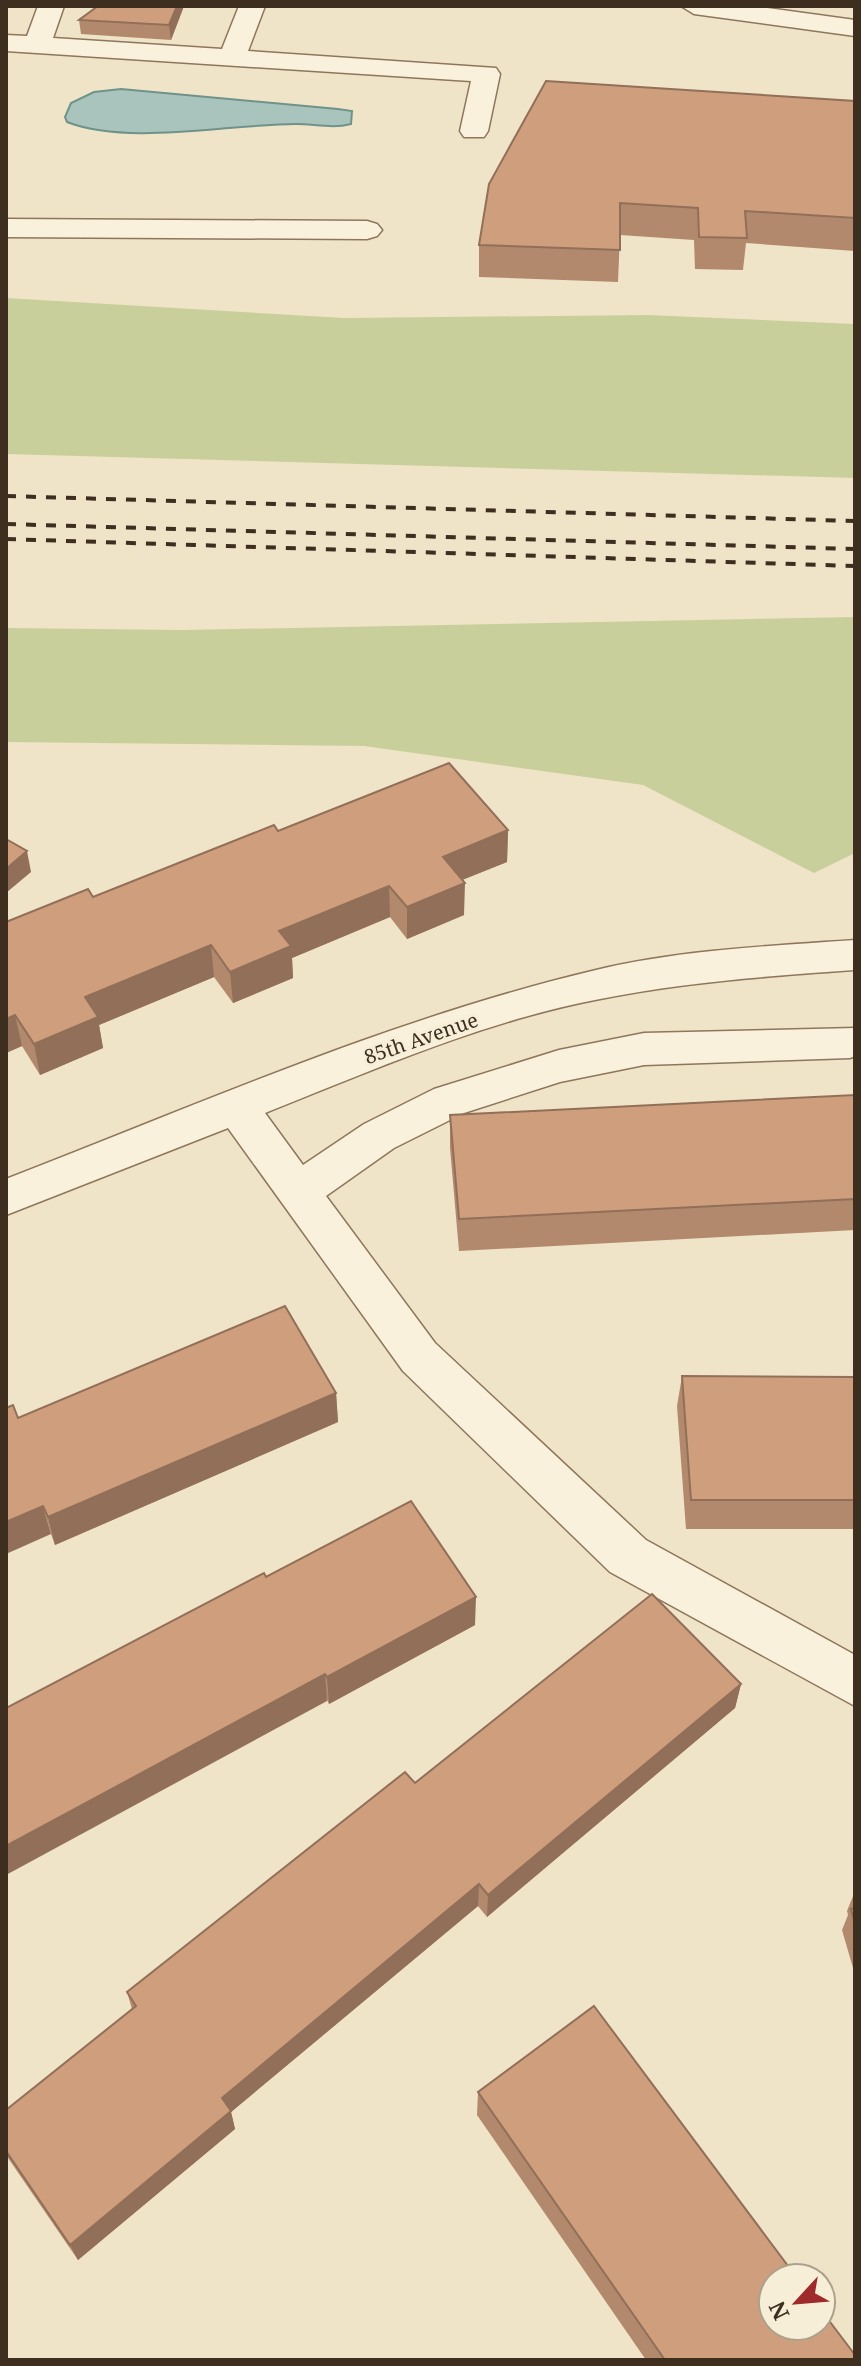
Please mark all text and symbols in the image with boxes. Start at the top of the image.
street label: 85th Avenue [360,1006,482,1070]
north arrow [757,2262,837,2342]
text: N [761,2297,795,2326]

